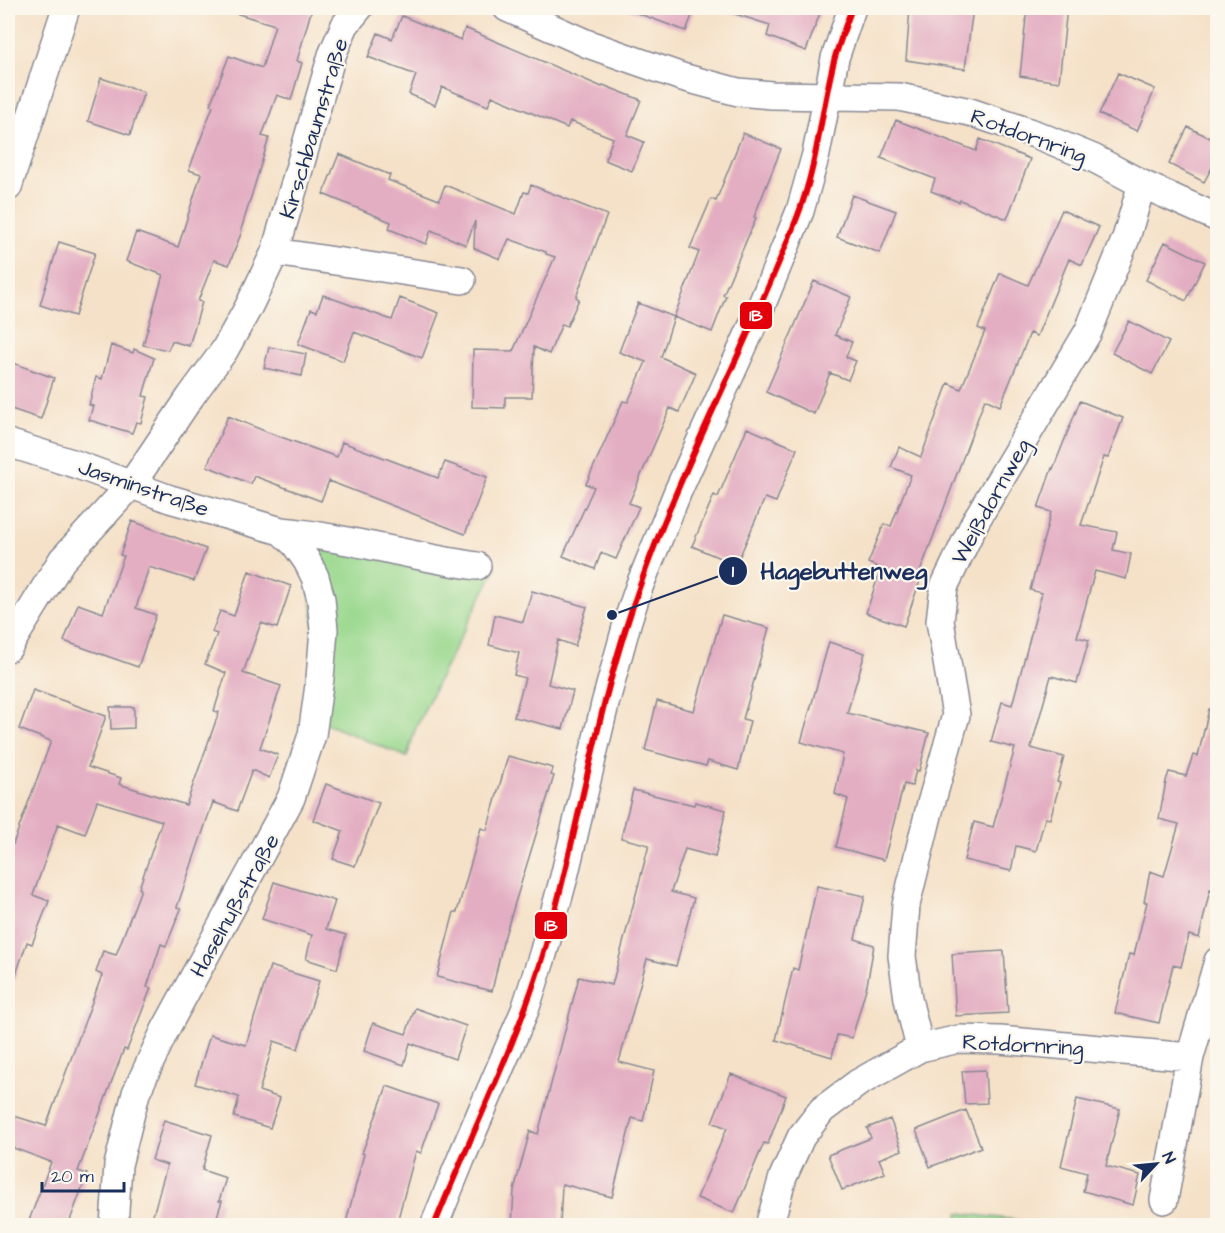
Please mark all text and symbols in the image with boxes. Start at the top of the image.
street label: Kirschbaumstraße [272,34,357,223]
street label: Rotdornring [966,101,1091,173]
line badge: 1B [739,301,773,330]
text: 1B [749,305,763,327]
street label: Weißdornweg [944,433,1040,571]
street label: Jasminstraße [74,452,213,525]
callout: Hagebuttenweg [718,550,939,592]
text: Hagebuttenweg [761,555,928,590]
text: 1 [732,559,735,584]
street label: Haselnußstraße [183,828,288,983]
line badge: 1B [534,911,568,940]
text: 1B [544,915,558,937]
street label: Rotdornring [961,1027,1084,1065]
north arrow [1126,1134,1186,1194]
text: N [1156,1149,1181,1167]
scale bar [42,1155,124,1193]
text: 20 m [51,1164,94,1189]

